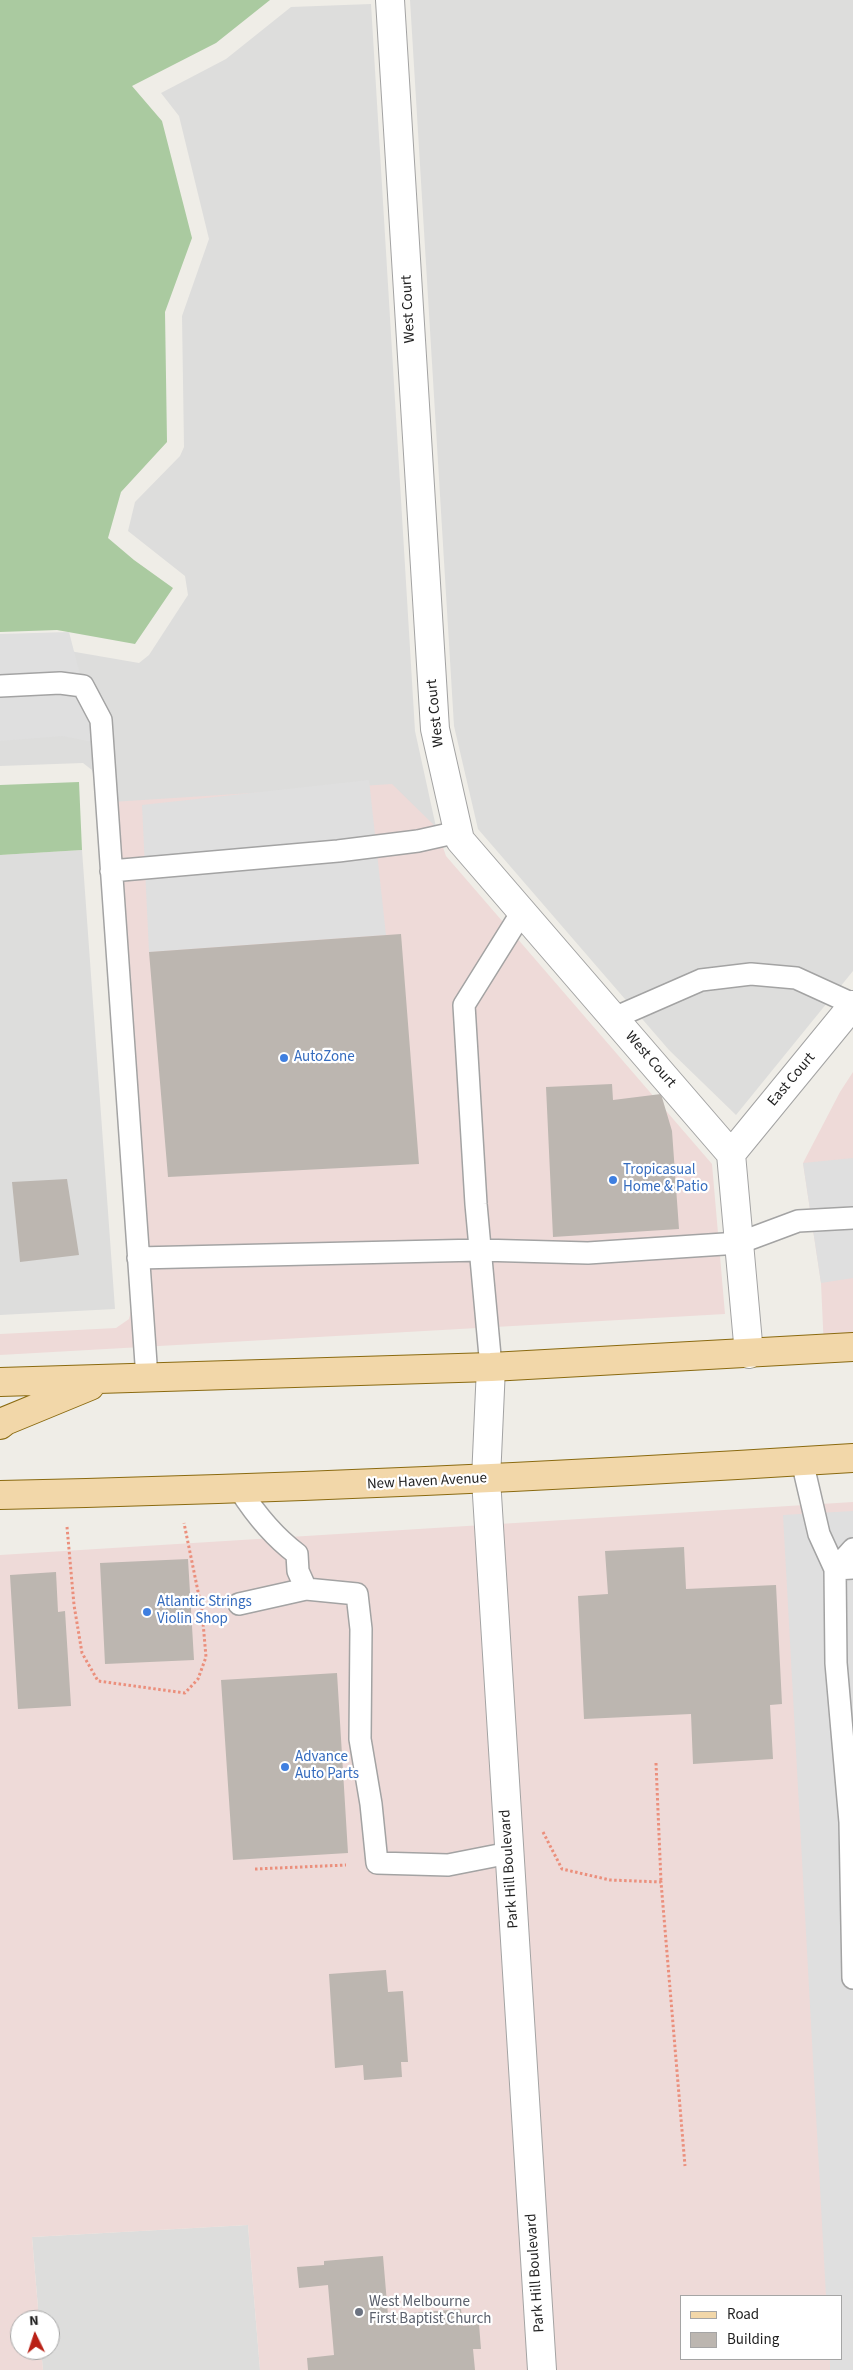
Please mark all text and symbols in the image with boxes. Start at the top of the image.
street label: West Court [398,274,420,344]
street label: West Court [423,678,449,748]
street label: West Court [621,1028,679,1092]
place label: AutoZone [294,1049,355,1067]
street label: East Court [764,1049,820,1111]
marker: AutoZone [278,1052,290,1064]
place label: Tropicasual Home & Patio [623,1162,708,1197]
marker: Tropicasual Home & Patio [607,1174,619,1186]
street label: New Haven Avenue [367,1470,487,1494]
place label: Atlantic Strings Violin Shop [157,1594,252,1629]
marker: Atlantic Strings Violin Shop [141,1606,153,1618]
place label: Advance Auto Parts [295,1749,359,1784]
marker: Advance Auto Parts [279,1761,291,1773]
street label: Park Hill Boulevard [497,1809,523,1929]
street label: Park Hill Boulevard [523,2213,549,2333]
place label: West Melbourne First Baptist Church [369,2294,492,2329]
legend [680,2295,843,2360]
text: Road [727,2304,759,2325]
marker: West Melbourne First Baptist Church [353,2306,365,2318]
north arrow [10,2310,60,2360]
text: N [29,2311,39,2331]
text: Building [727,2329,779,2350]

